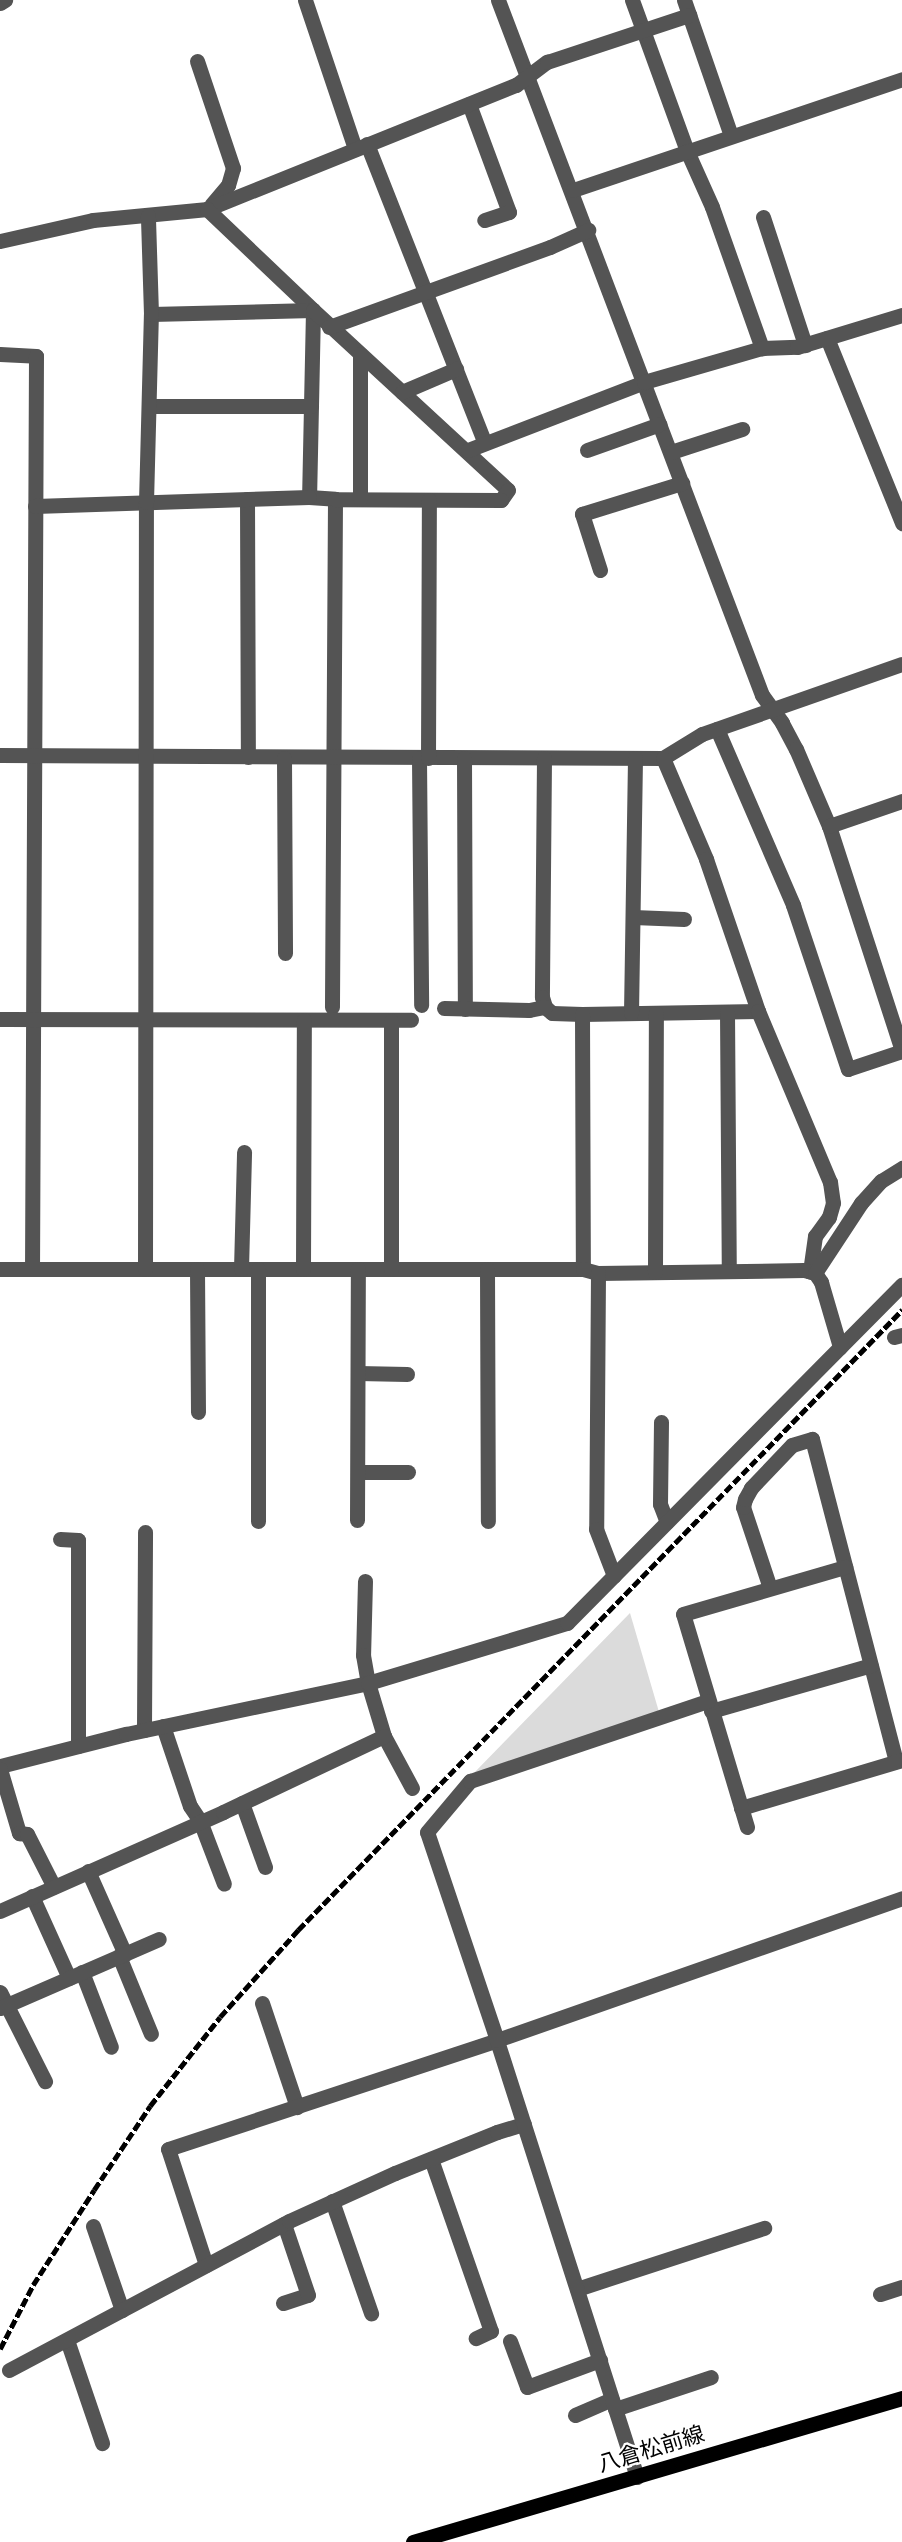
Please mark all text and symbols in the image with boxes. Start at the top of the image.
street label: 八倉松前線 [595,2420,707,2478]

